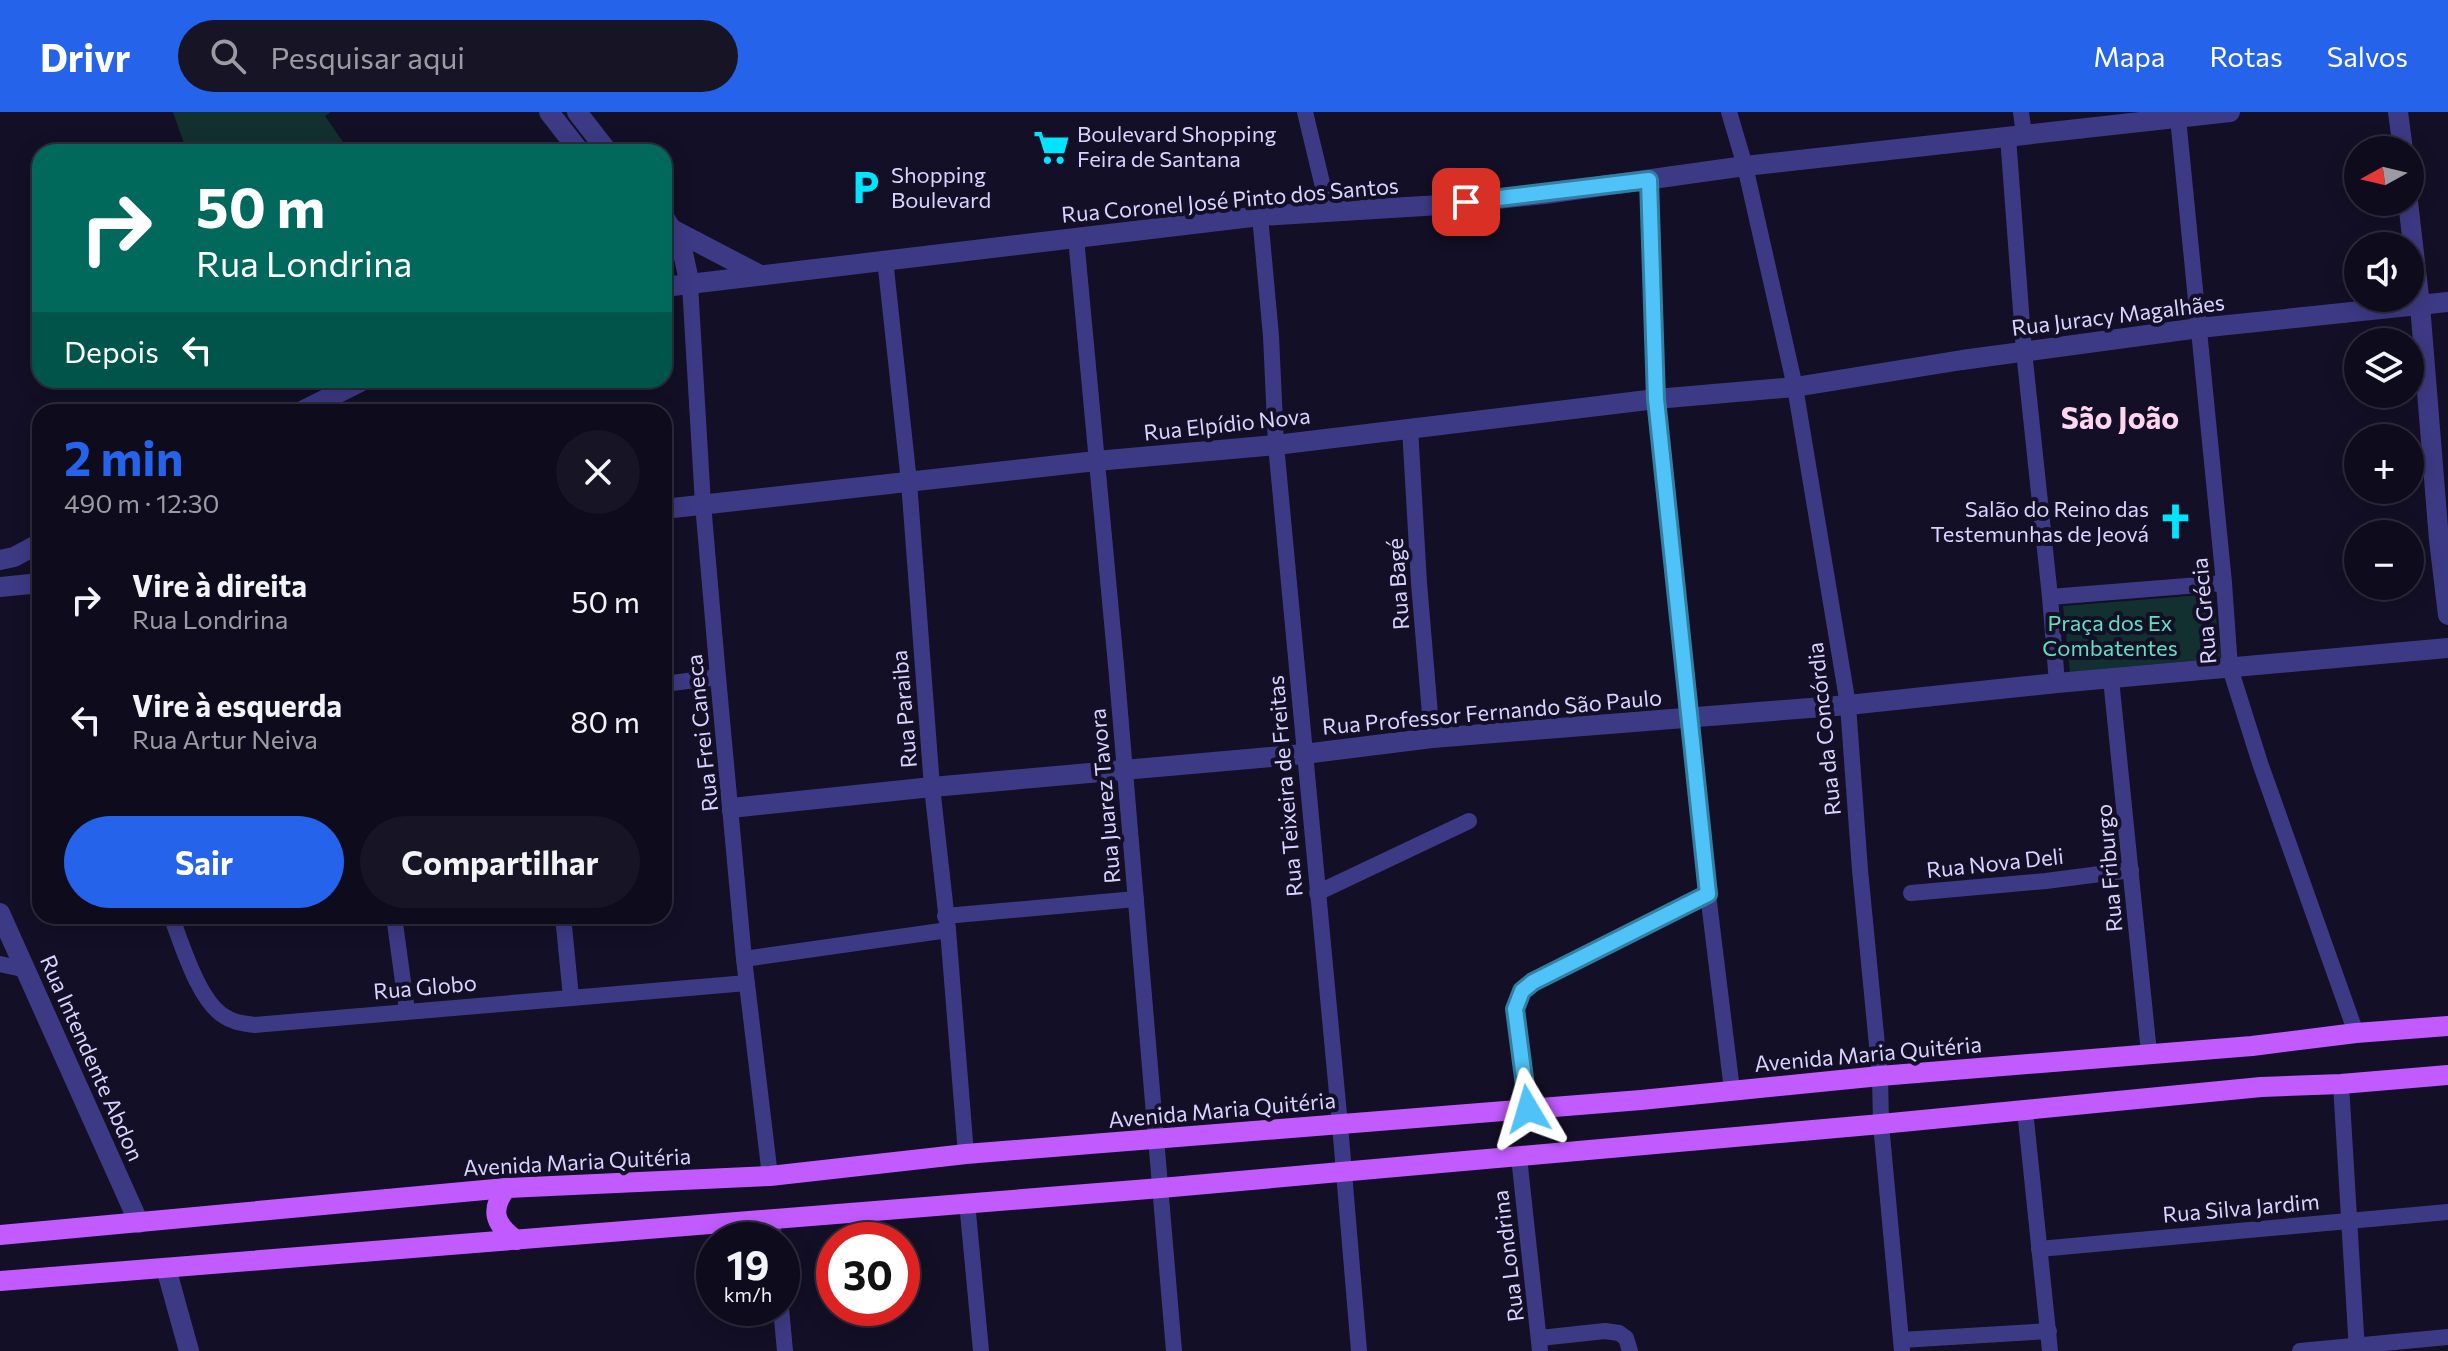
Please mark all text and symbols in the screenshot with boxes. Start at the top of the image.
search box [178,20,738,92]
text: Drivr [40,33,130,80]
icon: search [206,34,250,78]
text: Pesquisar aqui [270,38,465,75]
text: Mapa [2093,39,2166,73]
text: Rotas [2210,39,2283,73]
text: Salvos [2327,39,2408,73]
place label: Boulevard Shopping Feira de Santana [1077,120,1276,172]
supermarket icon: Boulevard Shopping Feira de Santana [1032,128,1070,166]
north arrow [2344,136,2424,216]
map controls [2344,136,2424,600]
place label: Shopping Boulevard [891,161,991,213]
pin [1432,168,1500,236]
parking icon: Shopping Boulevard [846,169,884,207]
text: 50 m [196,171,325,240]
street label: Rua Coronel José Pinto dos Santos [1060,171,1400,228]
icon: right [64,176,168,280]
icon: arrive [1444,180,1488,224]
button: sound [2344,232,2424,312]
text: Rua Londrina [196,240,412,284]
street label: Rua Juracy Magalhães [2010,288,2226,341]
icon: left [175,328,219,372]
button: layers [2344,328,2424,408]
text: Depois [64,332,159,369]
district label: São João [2061,398,2179,435]
street label: Rua Elpídio Nova [1142,401,1312,446]
button: + [2344,424,2424,504]
text: 2 min [64,427,184,486]
button: close [556,430,640,514]
text: 490 m · 12:30 [64,487,220,518]
place label: Salão do Reino das Testemunhas de Jeová [1930,495,2149,547]
church icon: Salão do Reino das Testemunhas de Jeová [2156,503,2194,541]
button: − [2344,520,2424,600]
street label: Rua Bagé [1381,537,1414,631]
street label: Rua Grécia [2185,557,2222,665]
text: Vire à direita [132,566,307,603]
icon: right [64,578,108,622]
text: 50 m [571,582,640,619]
text: Rua Londrina [132,603,288,634]
park label: Praça dos Ex Combatentes [2042,609,2178,661]
street label: Rua da Concórdia [1801,641,1846,817]
street label: Rua Paraiba [885,649,922,769]
street label: Rua Frei Caneca [680,653,723,813]
street label: Rua Teixeira de Freitas [1261,674,1308,898]
street label: Rua Professor Fernando São Paulo [1321,683,1663,740]
text: Vire à esquerda [132,686,342,723]
icon: left [64,698,108,742]
text: 80 m [570,702,640,739]
street label: Rua Juarez Tavora [1083,707,1126,885]
text: Rua Artur Neiva [132,723,318,754]
street label: Rua Friburgo [2089,803,2128,933]
button: Sair [64,816,344,908]
button: Compartilhar [360,816,640,908]
street label: Rua Nova Deli [1925,842,2065,883]
street label: Rua Intendente Abdon [35,951,150,1165]
street label: Rua Globo [372,969,478,1004]
street label: Avenida Maria Quitéria [1753,1030,1983,1077]
position arrow [1486,1067,1570,1151]
street label: Avenida Maria Quitéria [1107,1086,1337,1133]
street label: Avenida Maria Quitéria [462,1142,692,1181]
street label: Rua Silva Jardim [2161,1187,2321,1228]
street label: Rua Londrina [1486,1189,1529,1323]
speed limit sign: 30 [816,1222,920,1326]
text: 19 [727,1239,769,1288]
text: km/h [724,1282,772,1306]

